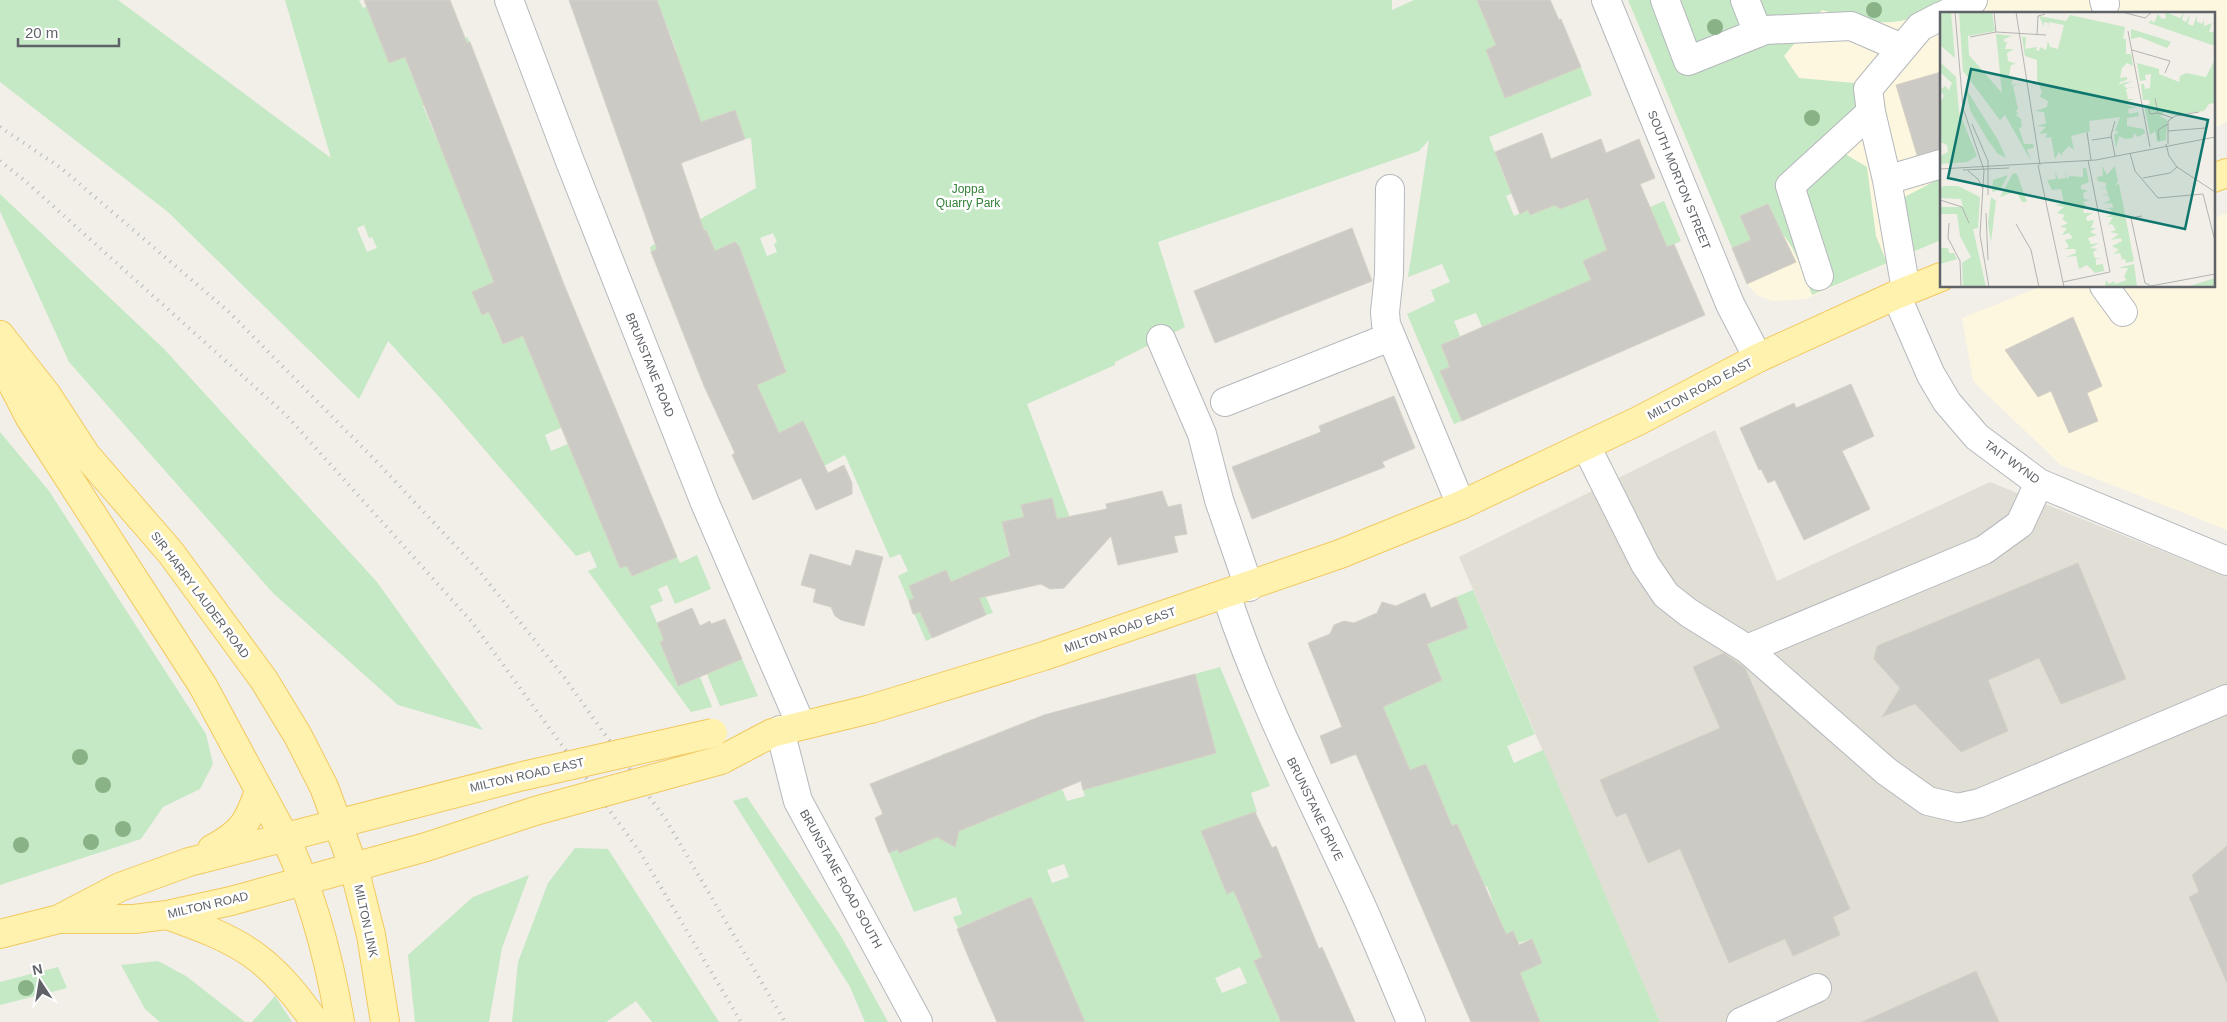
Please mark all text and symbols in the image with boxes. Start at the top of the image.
inset map [1940,12,2214,288]
scale bar [18,15,119,47]
text: 20 m [25,24,58,41]
street label: SOUTH MORTON STREET [1645,108,1714,252]
park label: Joppa Quarry Park [936,182,1001,210]
street label: BRUNSTANE ROAD [623,311,677,419]
street label: MILTON ROAD EAST [1645,355,1755,423]
street label: TAIT WYND [1982,437,2043,487]
street label: SIR HARRY LAUDER ROAD [148,529,252,661]
street label: MILTON ROAD EAST [1062,604,1178,656]
street label: MILTON ROAD EAST [468,755,586,795]
street label: BRUNSTANE DRIVE [1284,755,1346,863]
street label: BRUNSTANE ROAD SOUTH [797,807,885,951]
street label: MILTON LINK [351,883,381,959]
street label: MILTON ROAD [166,889,250,921]
north arrow [15,957,65,1007]
text: N [31,960,44,978]

